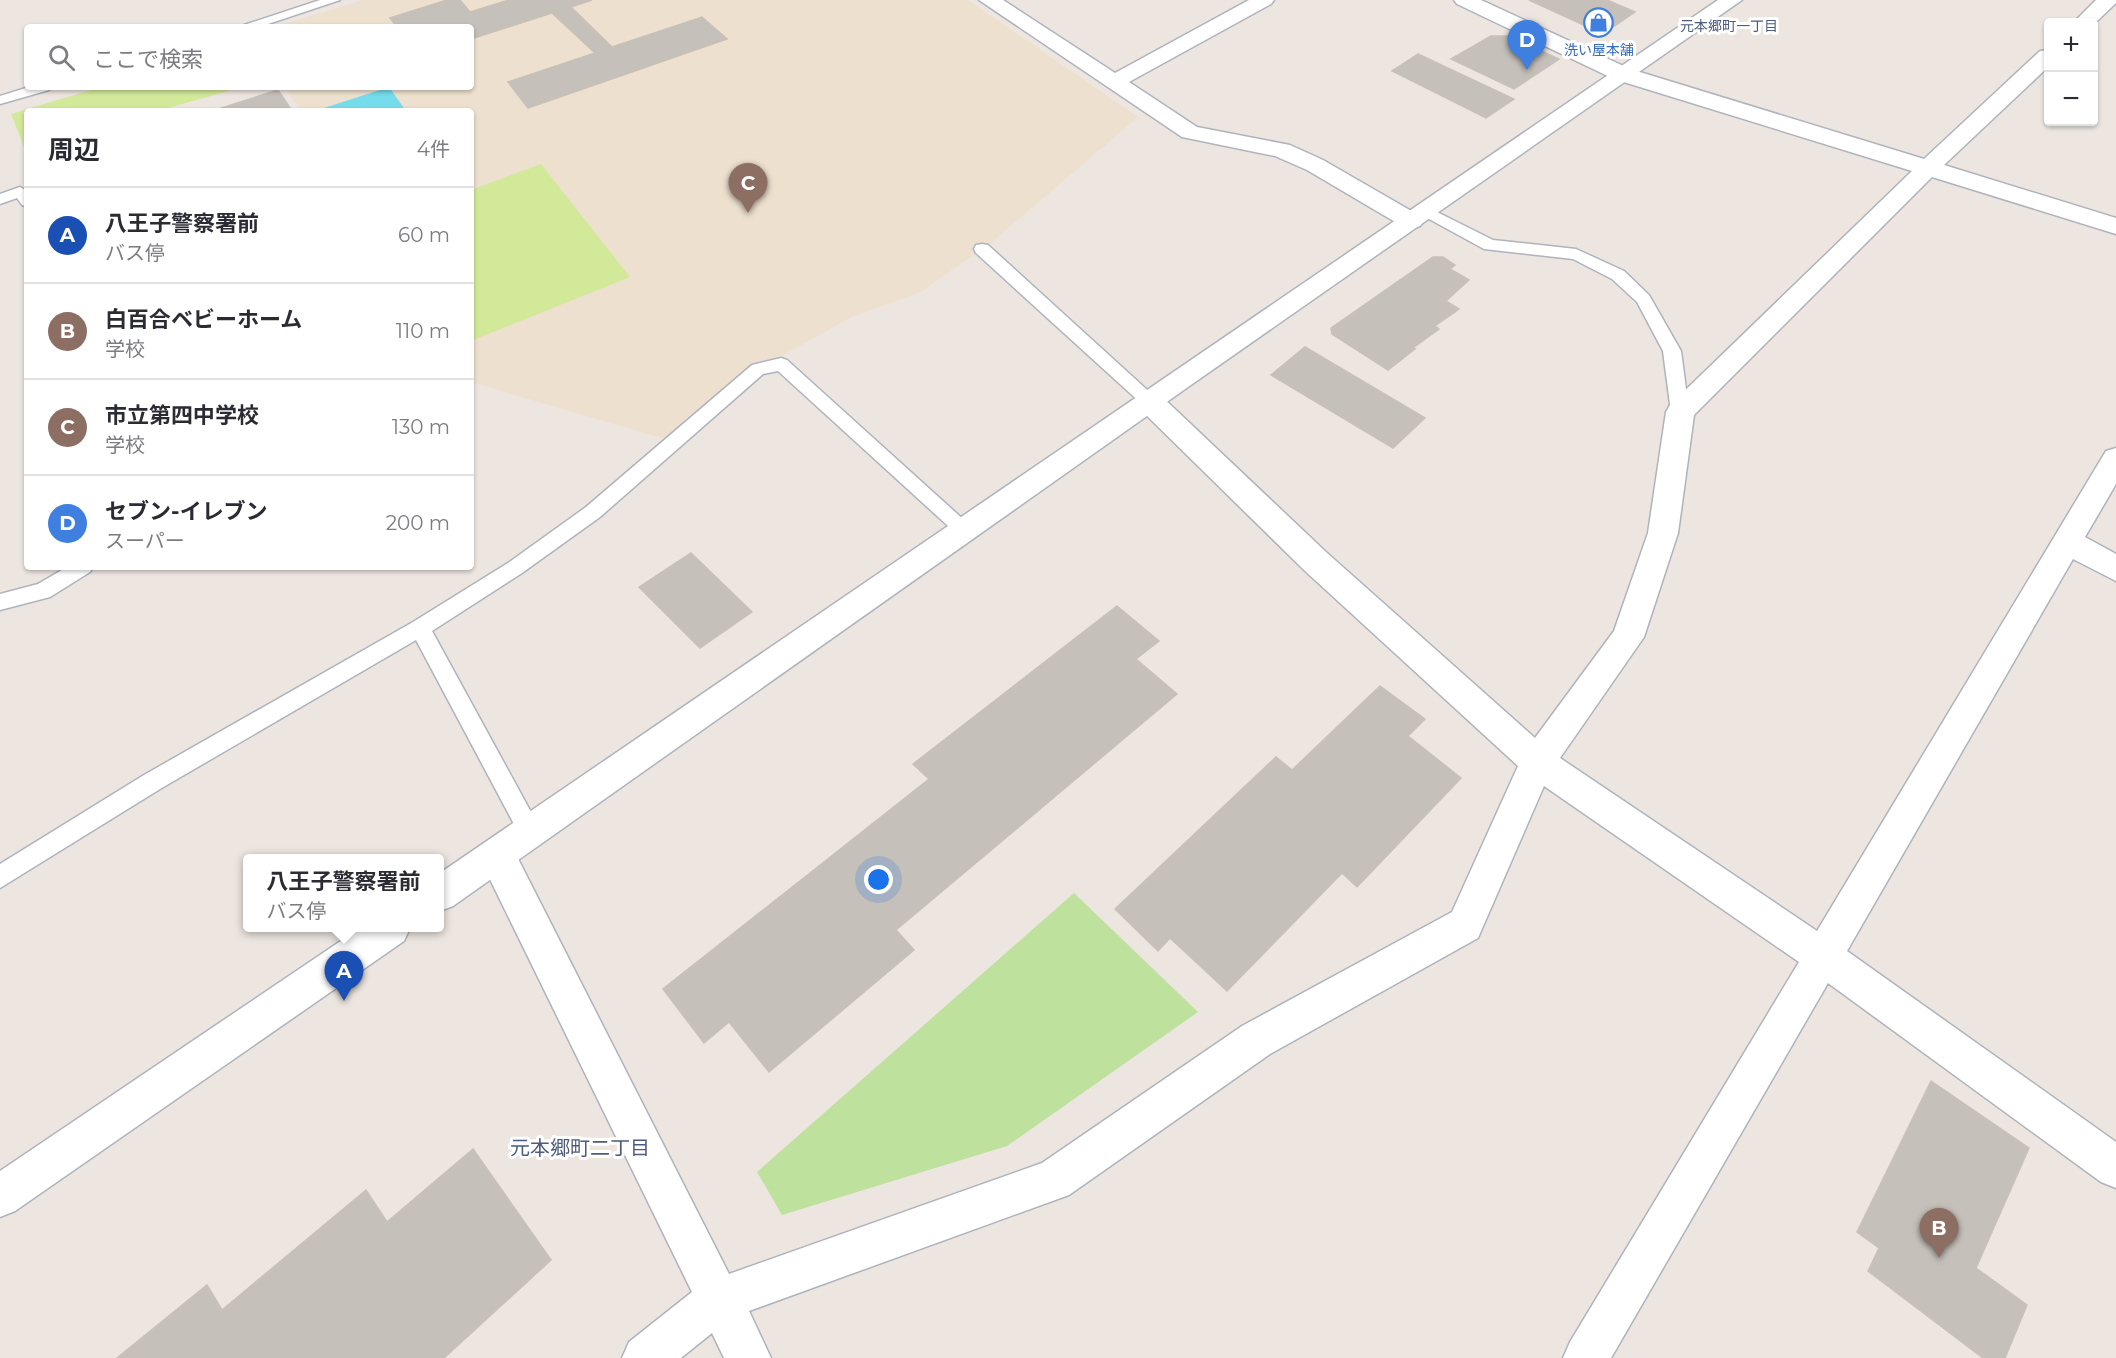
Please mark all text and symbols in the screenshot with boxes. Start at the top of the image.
shop icon: 洗い屋本舗 [1583,7,1615,39]
district label: 元本郷町一丁目 [1680,17,1778,35]
map controls [2044,18,2098,126]
button: + [2044,18,2098,72]
pin: D [1508,20,1546,70]
search box [24,24,474,90]
icon: search [45,41,78,74]
place label: 洗い屋本舗 [1564,41,1634,59]
text: ここで検索 [93,46,203,73]
button: − [2044,72,2098,126]
text: 周辺 [48,134,100,166]
text: 4件 [417,137,450,161]
pin: C [728,164,768,213]
text: 八王子警察署前 [105,210,259,237]
text: A [60,223,75,247]
text: 60 m [398,223,450,247]
text: バス停 [105,241,165,265]
text: 白百合ベビーホーム [105,306,302,333]
text: B [60,319,75,343]
text: 110 m [396,319,450,343]
text: 学校 [105,337,145,361]
text: 市立第四中学校 [105,402,259,429]
text: C [60,415,75,439]
text: 130 m [392,415,450,439]
text: 学校 [105,433,145,457]
text: セブン-イレブン [105,498,268,525]
text: D [59,511,76,535]
text: 200 m [386,511,450,535]
text: スーパー [105,529,185,553]
popup [243,854,444,932]
your location [864,865,893,894]
text: 八王子警察署前 [266,868,421,895]
text: バス停 [266,899,326,923]
pin: A [324,952,364,1001]
district label: 元本郷町二丁目 [510,1136,650,1160]
pin: B [1920,1208,1958,1258]

